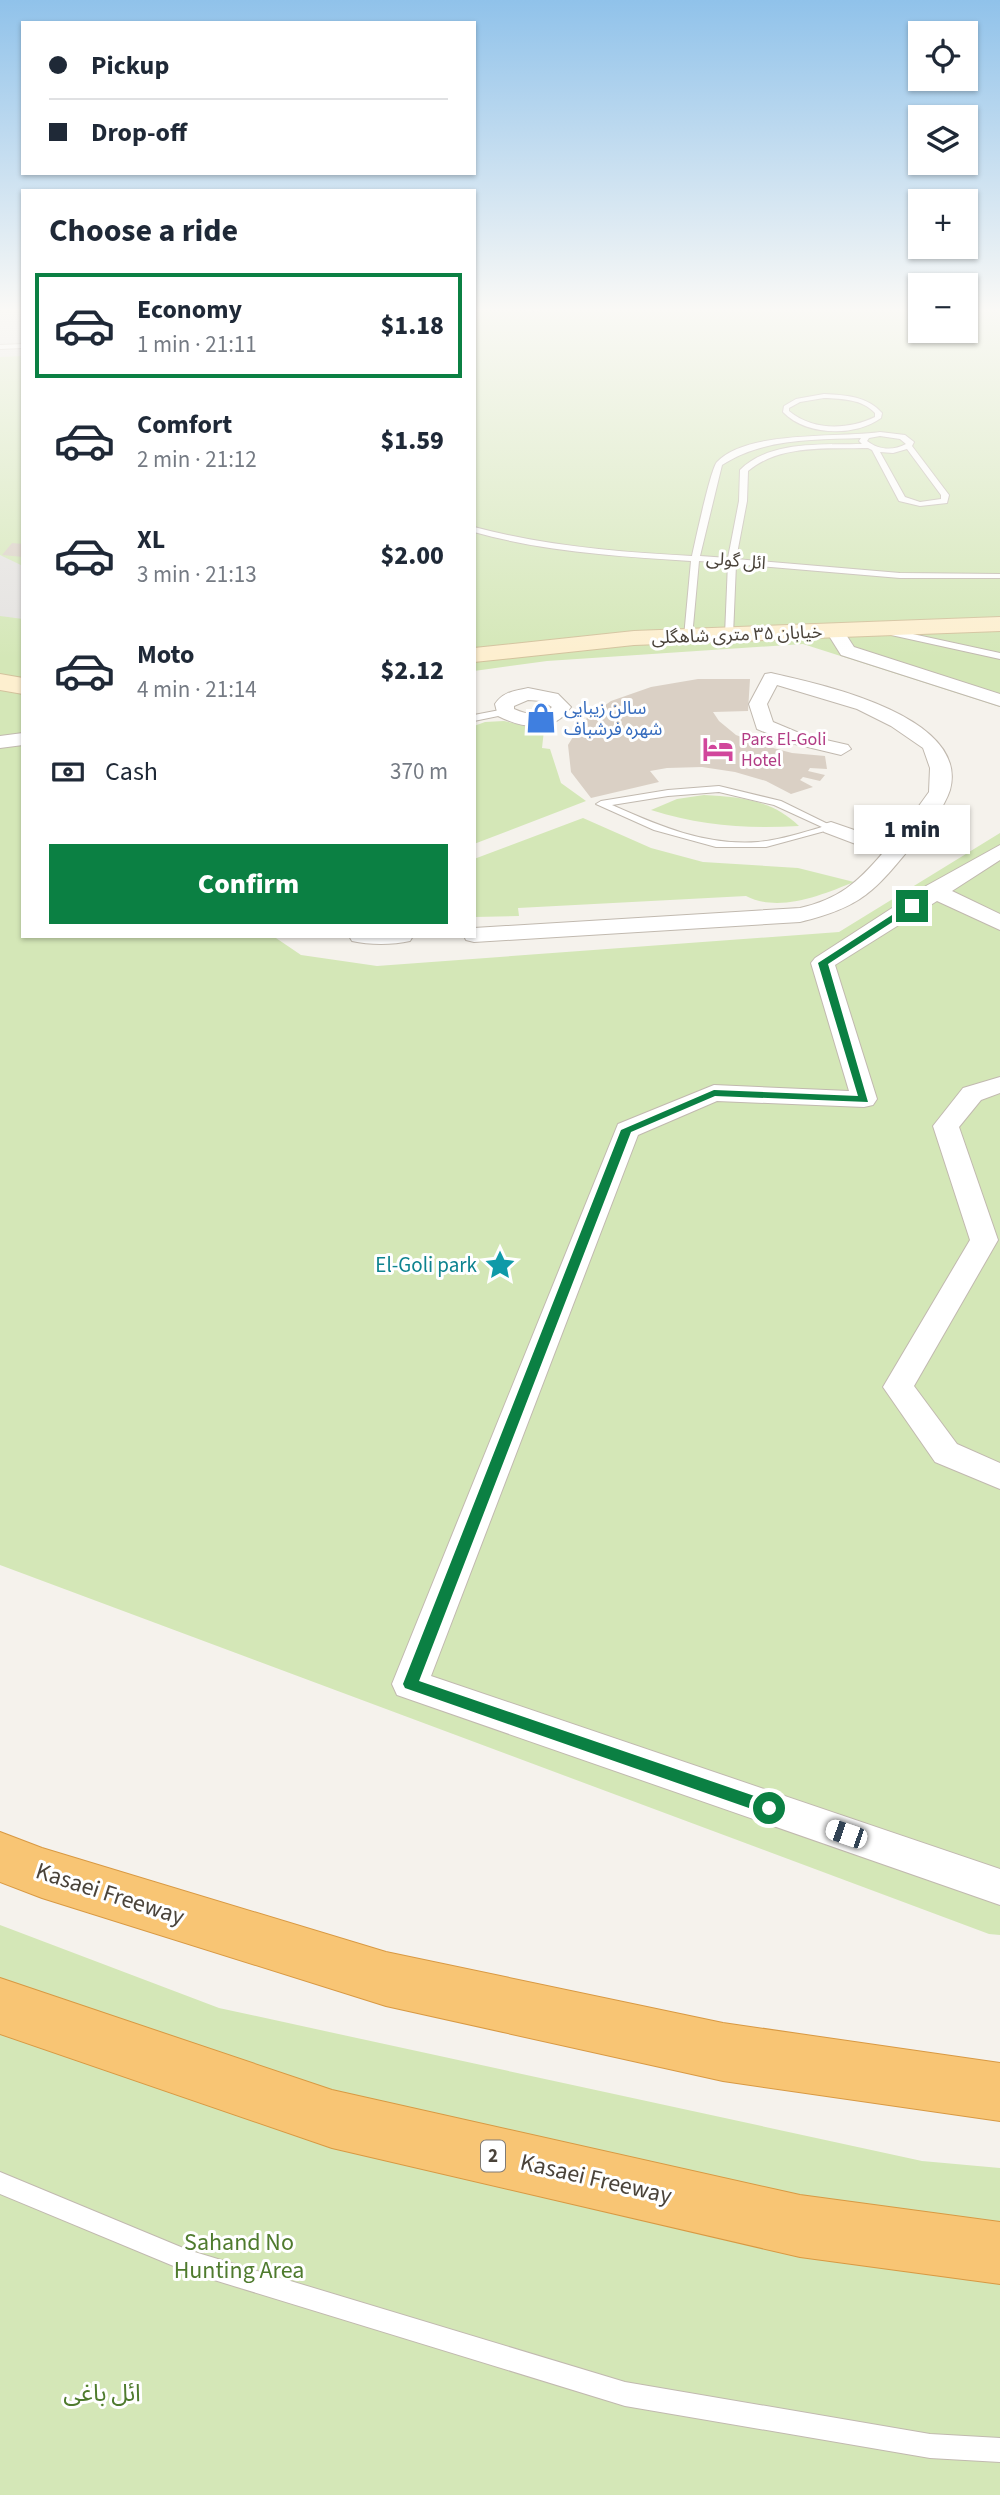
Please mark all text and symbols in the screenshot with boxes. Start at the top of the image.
map controls [908,21,978,343]
button: locate [908,21,978,91]
text: Pickup [91,47,169,84]
button: layers [908,105,978,175]
text: Drop-off [91,114,187,151]
button: + [908,189,978,259]
text: Choose a ride [49,208,238,254]
button: − [908,273,978,343]
text: Economy [137,291,242,328]
icon: car [53,294,116,357]
text: $1.18 [380,307,444,344]
text: 1 min · 21:11 [137,328,257,361]
text: Comfort [137,406,232,443]
icon: car [53,409,116,472]
text: $1.59 [380,422,444,459]
text: 2 min · 21:12 [137,443,257,476]
text: XL [137,521,165,558]
icon: car [53,524,116,587]
text: $2.00 [380,537,444,574]
street label: ائل گولی [705,546,767,576]
text: 3 min · 21:13 [137,558,257,591]
street label: خیابان ۳۵ متری شاهگلی [651,620,823,650]
text: Moto [137,636,194,673]
icon: car [53,639,116,702]
text: $2.12 [380,652,444,689]
text: 4 min · 21:14 [137,673,257,706]
place label: سالن زیبایی شهره فرشباف [564,696,662,742]
shop icon: سالن زیبایی شهره فرشباف [524,701,558,735]
place label: Pars El-Goli Hotel [741,727,826,773]
hotel icon: Pars El-Goli Hotel [701,732,735,766]
icon: cash [49,753,87,791]
text: Cash [105,753,158,790]
text: 370 m [390,755,448,788]
callout: 1 min [854,804,970,853]
text: 1 min [884,813,940,846]
button: Confirm [49,844,448,924]
route end [896,890,928,922]
place icon: El-Goli park [483,1248,517,1282]
place label: El-Goli park [375,1250,478,1280]
route start [753,1792,785,1824]
car [823,1817,870,1851]
street label: Kasaei Freeway [31,1853,189,1935]
road number: 2 [481,2140,505,2172]
street label: Kasaei Freeway [517,2145,675,2213]
park label: Sahand No Hunting Area [174,2225,304,2288]
park label: ائل باغی [63,2376,141,2411]

